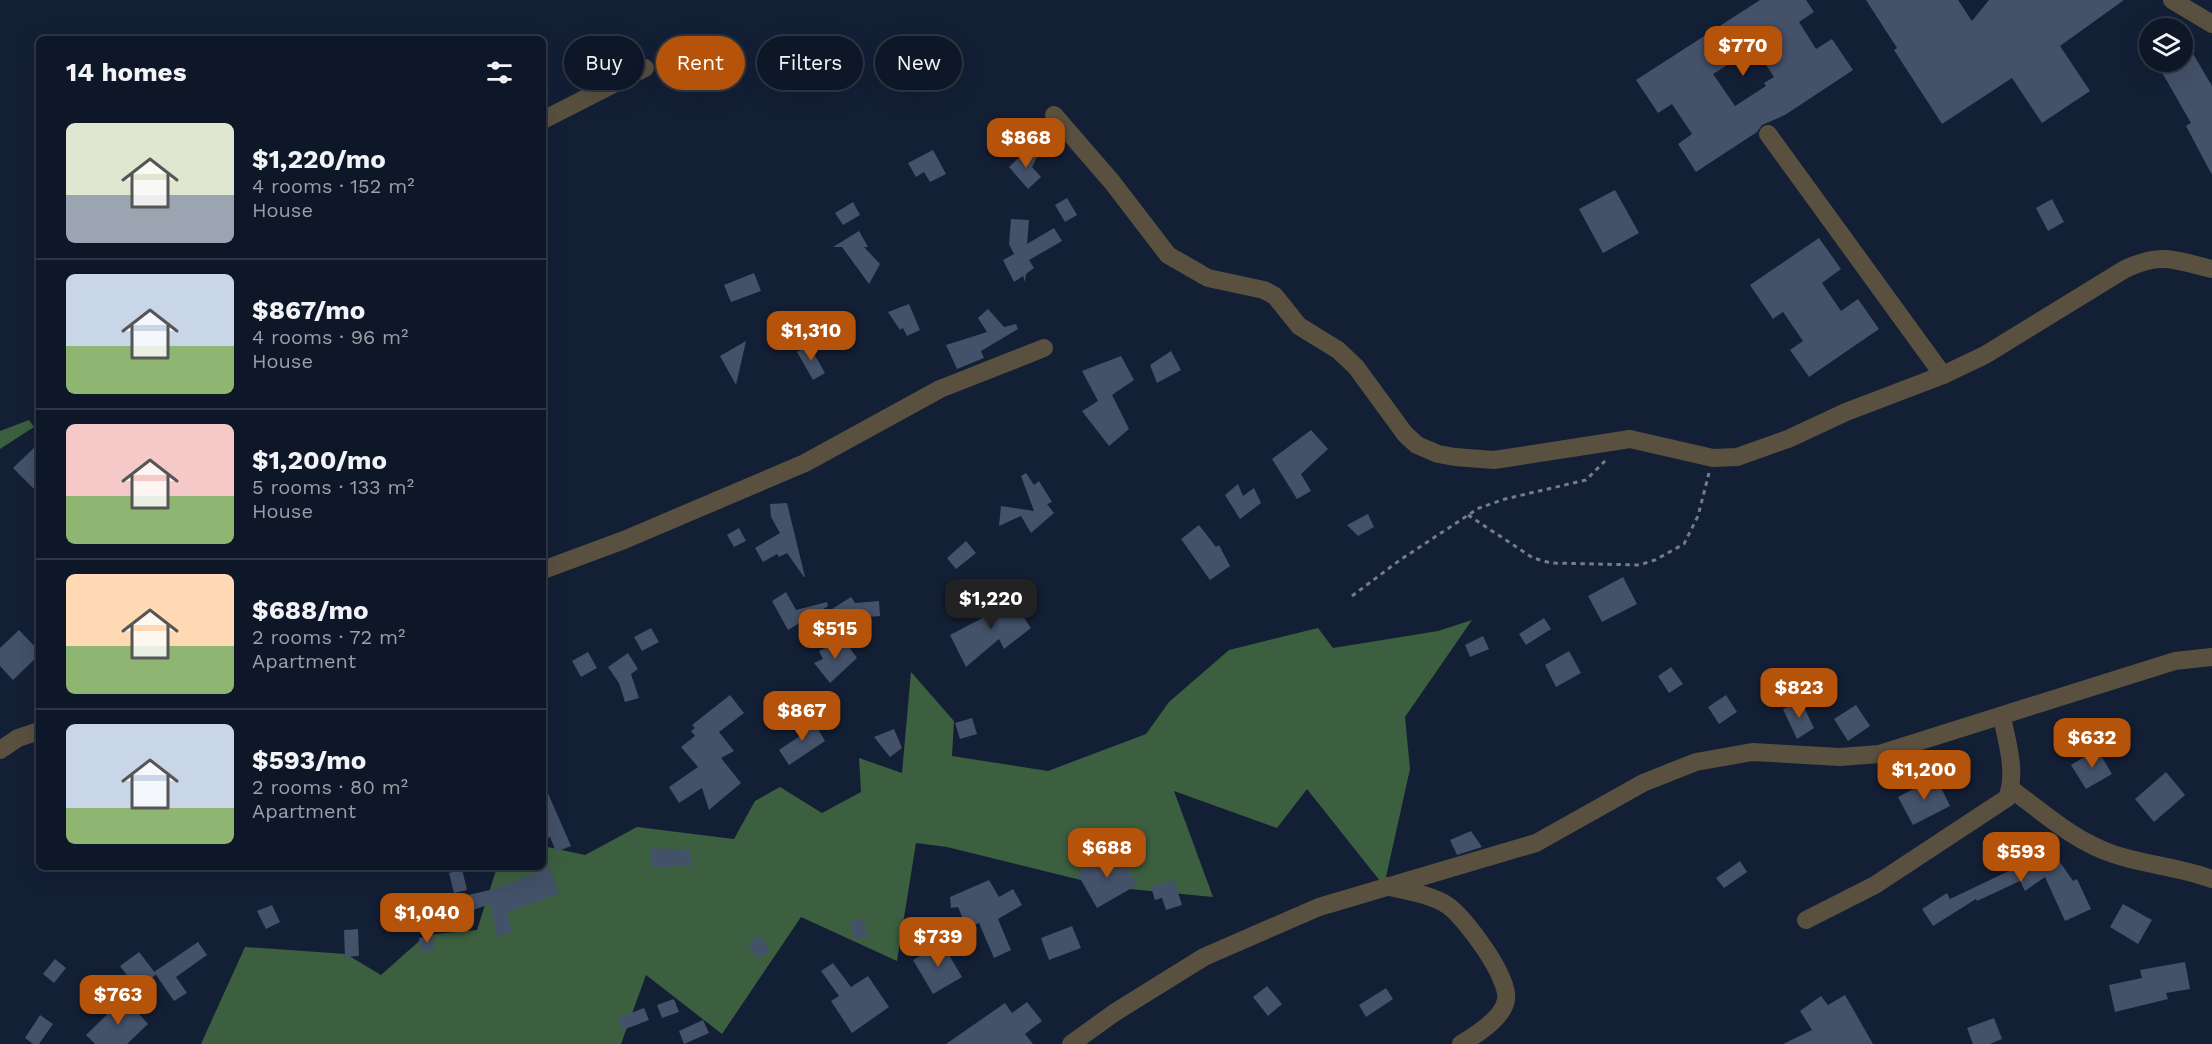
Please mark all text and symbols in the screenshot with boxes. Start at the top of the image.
map controls [2139,18,2193,72]
button: layers [2139,18,2193,72]
pin: $770 [1707,26,1779,77]
text: $770 [1718,33,1768,57]
chip: Buy [564,36,644,90]
chip: Rent [656,36,745,90]
chip: Filters [757,36,863,90]
chip: New [875,36,962,90]
icon: filters [483,56,516,89]
text: 14 homes [66,57,187,87]
pin: $868 [990,118,1062,169]
text: $868 [1001,125,1051,149]
text: $1,220/mo [252,144,386,174]
icon: home [114,147,186,219]
text: 4 rooms · 152 m² [252,174,415,198]
text: House [252,198,313,222]
text: $867/mo [252,295,365,325]
icon: home [114,298,186,370]
pin: $1,310 [762,311,860,362]
text: $1,310 [781,318,841,342]
text: 4 rooms · 96 m² [252,325,408,349]
text: House [252,349,313,373]
text: $1,200/mo [252,445,387,475]
icon: home [114,448,186,520]
text: 5 rooms · 133 m² [252,475,414,499]
text: House [252,499,313,523]
pin: $1,220 [942,579,1040,630]
text: $1,220 [959,586,1023,610]
text: $688/mo [252,595,369,625]
icon: home [114,598,186,670]
pin: $515 [799,609,871,660]
text: $515 [813,616,857,640]
text: 2 rooms · 72 m² [252,625,405,649]
text: Apartment [252,649,356,673]
pin: $823 [1763,668,1835,719]
text: $823 [1774,675,1824,699]
pin: $867 [766,691,838,742]
text: $867 [777,698,827,722]
pin: $632 [2056,718,2128,769]
text: $632 [2068,725,2116,749]
text: $593/mo [252,745,366,775]
icon: home [114,748,186,820]
pin: $1,200 [1875,750,1973,801]
text: $1,200 [1892,757,1956,781]
text: 2 rooms · 80 m² [252,775,408,799]
text: Apartment [252,799,356,823]
pin: $688 [1071,828,1143,879]
pin: $593 [1985,832,2057,883]
text: $688 [1082,835,1132,859]
text: $593 [1997,839,2045,863]
pin: $1,040 [378,893,476,944]
text: $1,040 [394,900,460,924]
pin: $739 [902,917,974,968]
text: $739 [913,924,963,948]
pin: $763 [82,975,154,1026]
text: $763 [94,982,142,1006]

